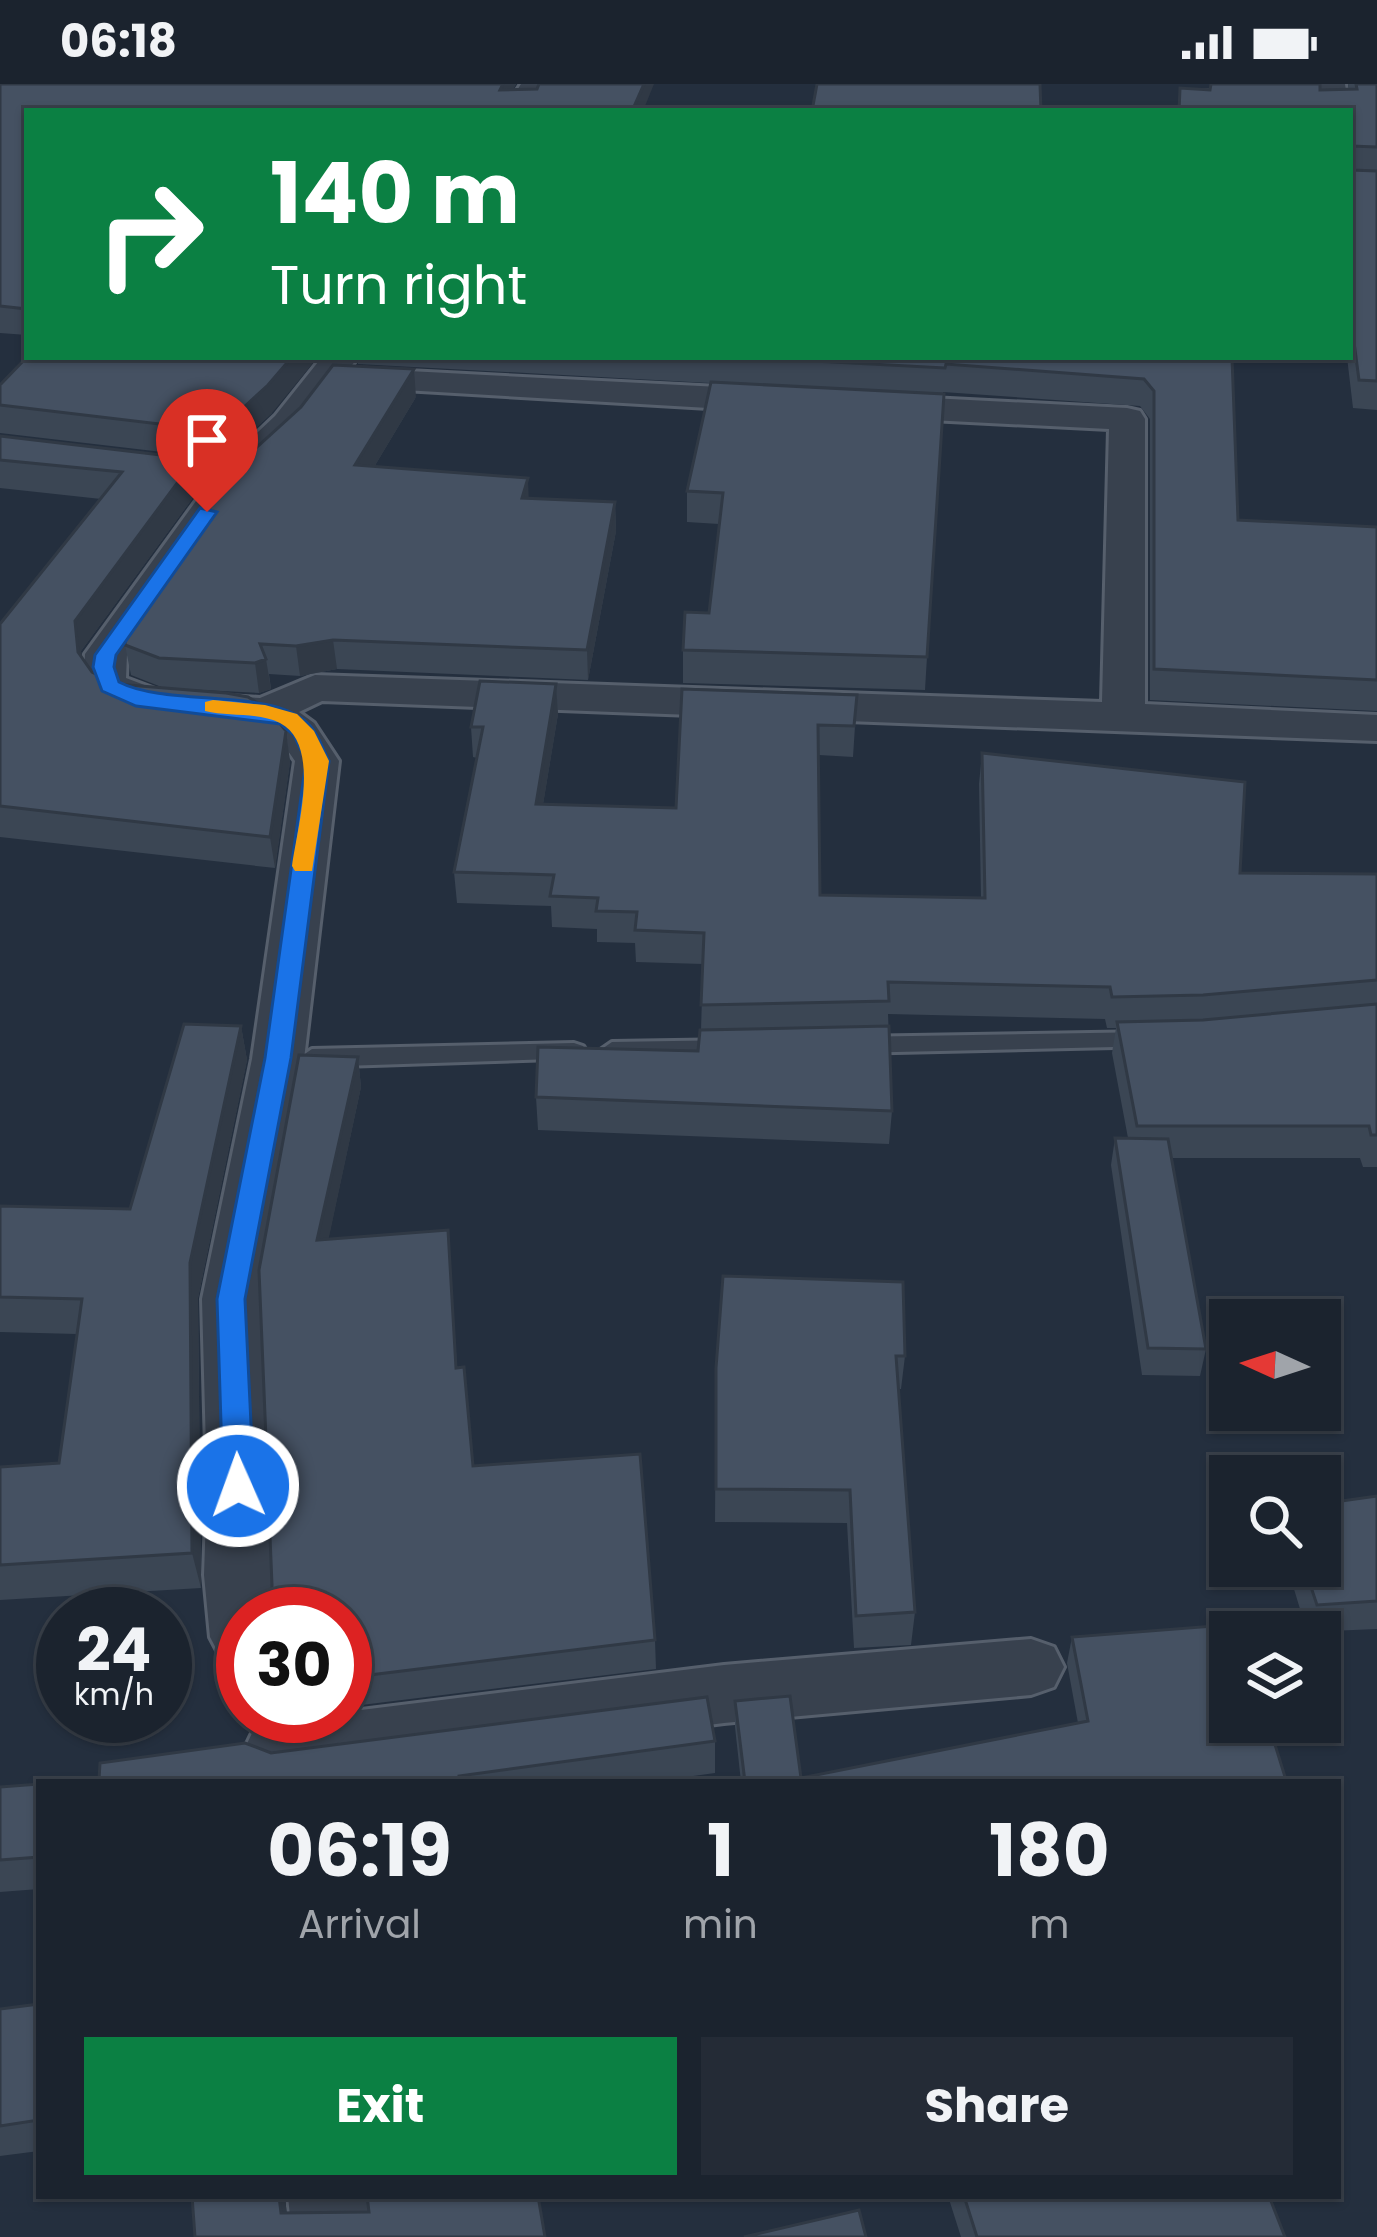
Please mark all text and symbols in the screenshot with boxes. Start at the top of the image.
text: 06:18 [60,10,177,73]
text: 140 m [270,135,520,252]
icon: right [72,156,228,312]
text: Turn right [270,247,527,323]
pin [156,389,258,512]
icon: arrive [174,407,240,473]
north arrow [1209,1299,1341,1431]
map controls [1209,1299,1341,1743]
position arrow [175,1423,301,1549]
button: search [1209,1455,1341,1587]
speed limit sign: 30 [216,1587,372,1743]
text: 24 [77,1608,151,1692]
button: layers [1209,1611,1341,1743]
text: km/h [74,1673,154,1716]
text: 06:19 [267,1800,452,1901]
text: 1 [707,1800,734,1901]
text: 180 [989,1800,1110,1901]
text: Arrival [298,1897,421,1952]
text: min [683,1897,758,1952]
text: m [1029,1897,1069,1952]
button: Exit [84,2037,677,2175]
button: Share [701,2037,1293,2175]

